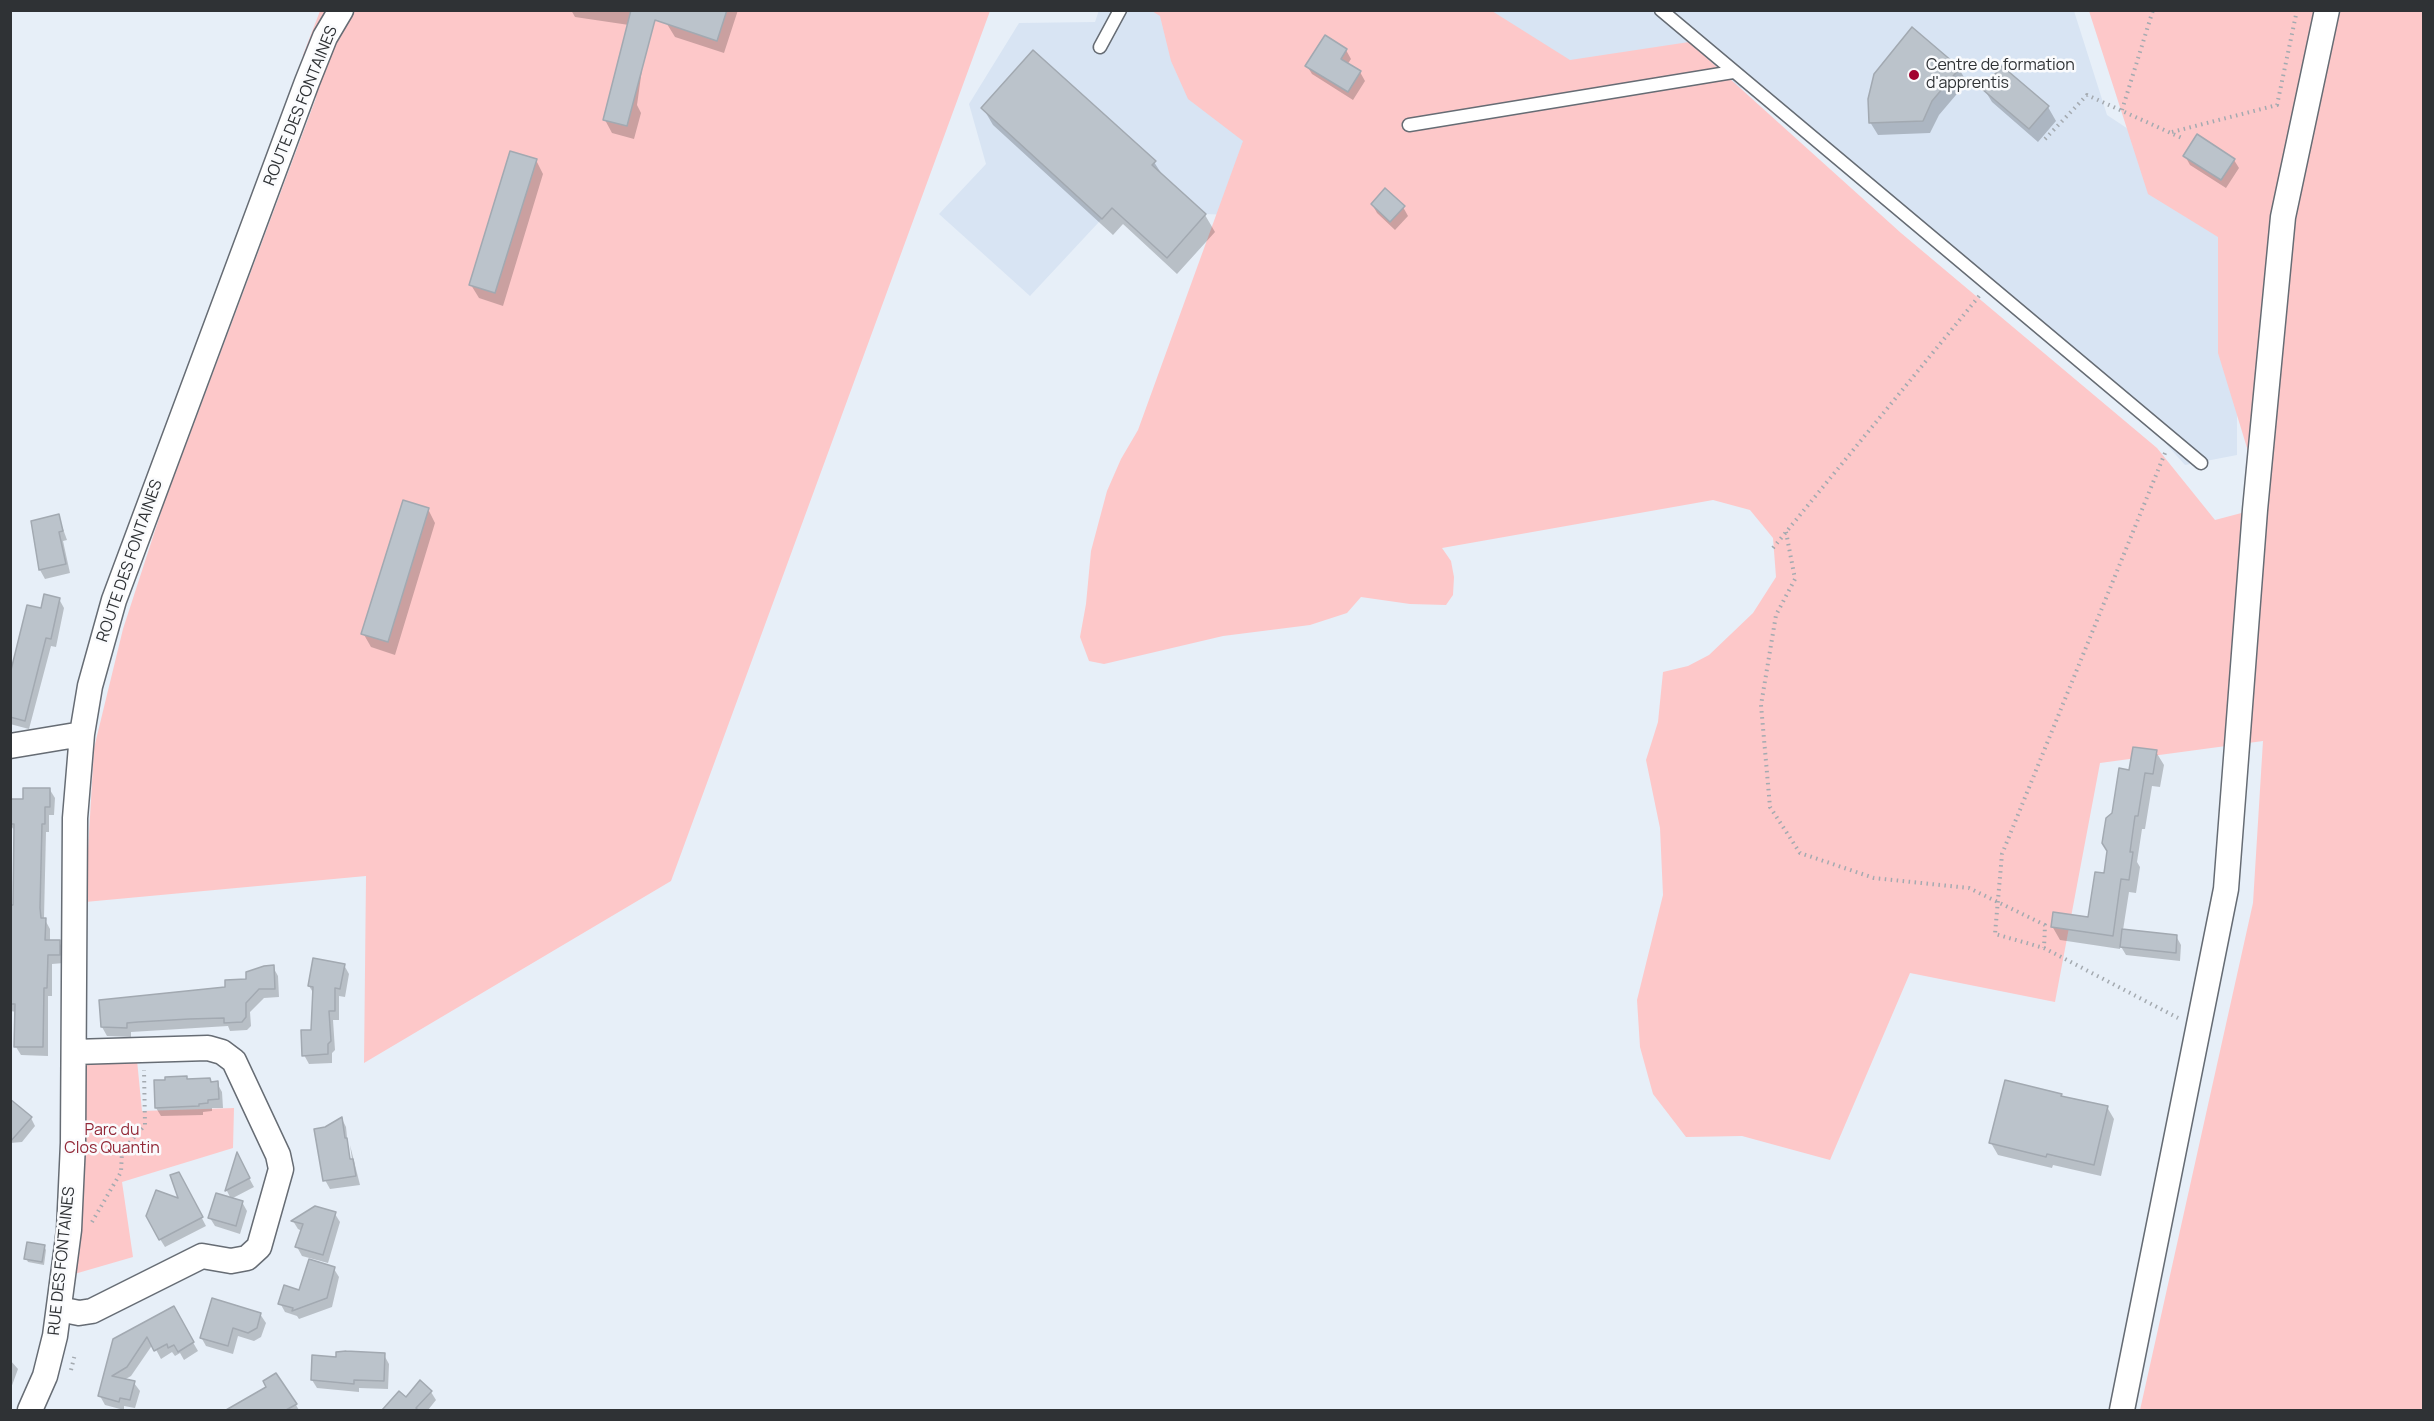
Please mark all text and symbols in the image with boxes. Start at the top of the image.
street label: ROUTE DES FONTAINES [260,23,342,189]
place label: Centre de formation d'apprentis [1926,56,2075,94]
marker: Centre de formation d'apprentis [1907,68,1921,82]
street label: ROUTE DES FONTAINES [93,477,167,645]
park label: Parc du Clos Quantin [64,1121,160,1159]
street label: RUE DES FONTAINES [45,1186,79,1336]

